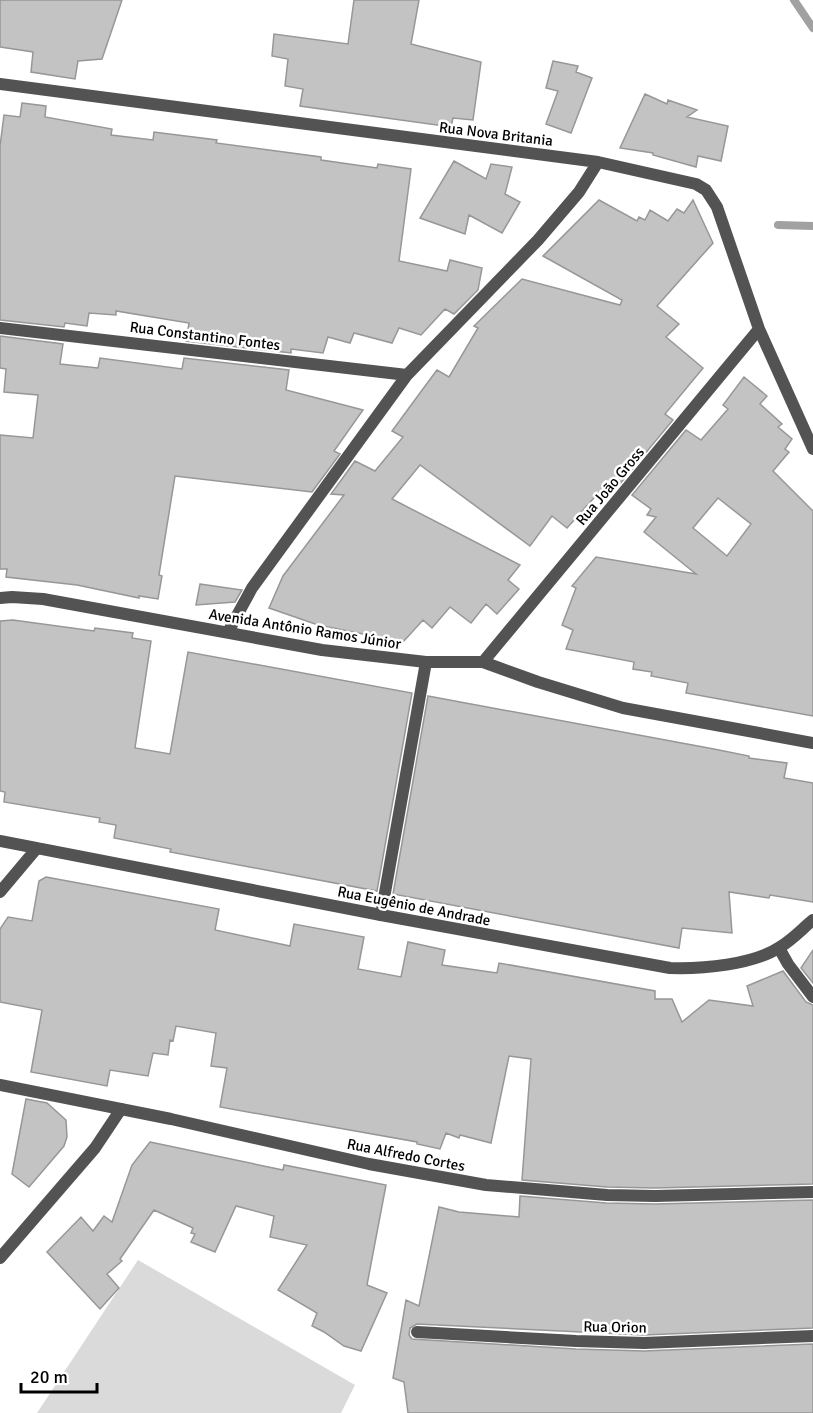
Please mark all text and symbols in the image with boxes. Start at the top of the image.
street label: Rua Nova Britania [438,118,554,150]
street label: Rua Constantino Fontes [129,318,282,354]
street label: Rua João Gross [572,443,648,529]
street label: Avenida Antônio Ramos Júnior [208,605,403,653]
street label: Rua Eugênio de Andrade [336,882,492,930]
street label: Rua Alfredo Cortes [345,1135,467,1175]
street label: Rua Orion [583,1317,647,1337]
scale bar [21,1356,98,1394]
text: 20 m [30,1366,68,1388]

